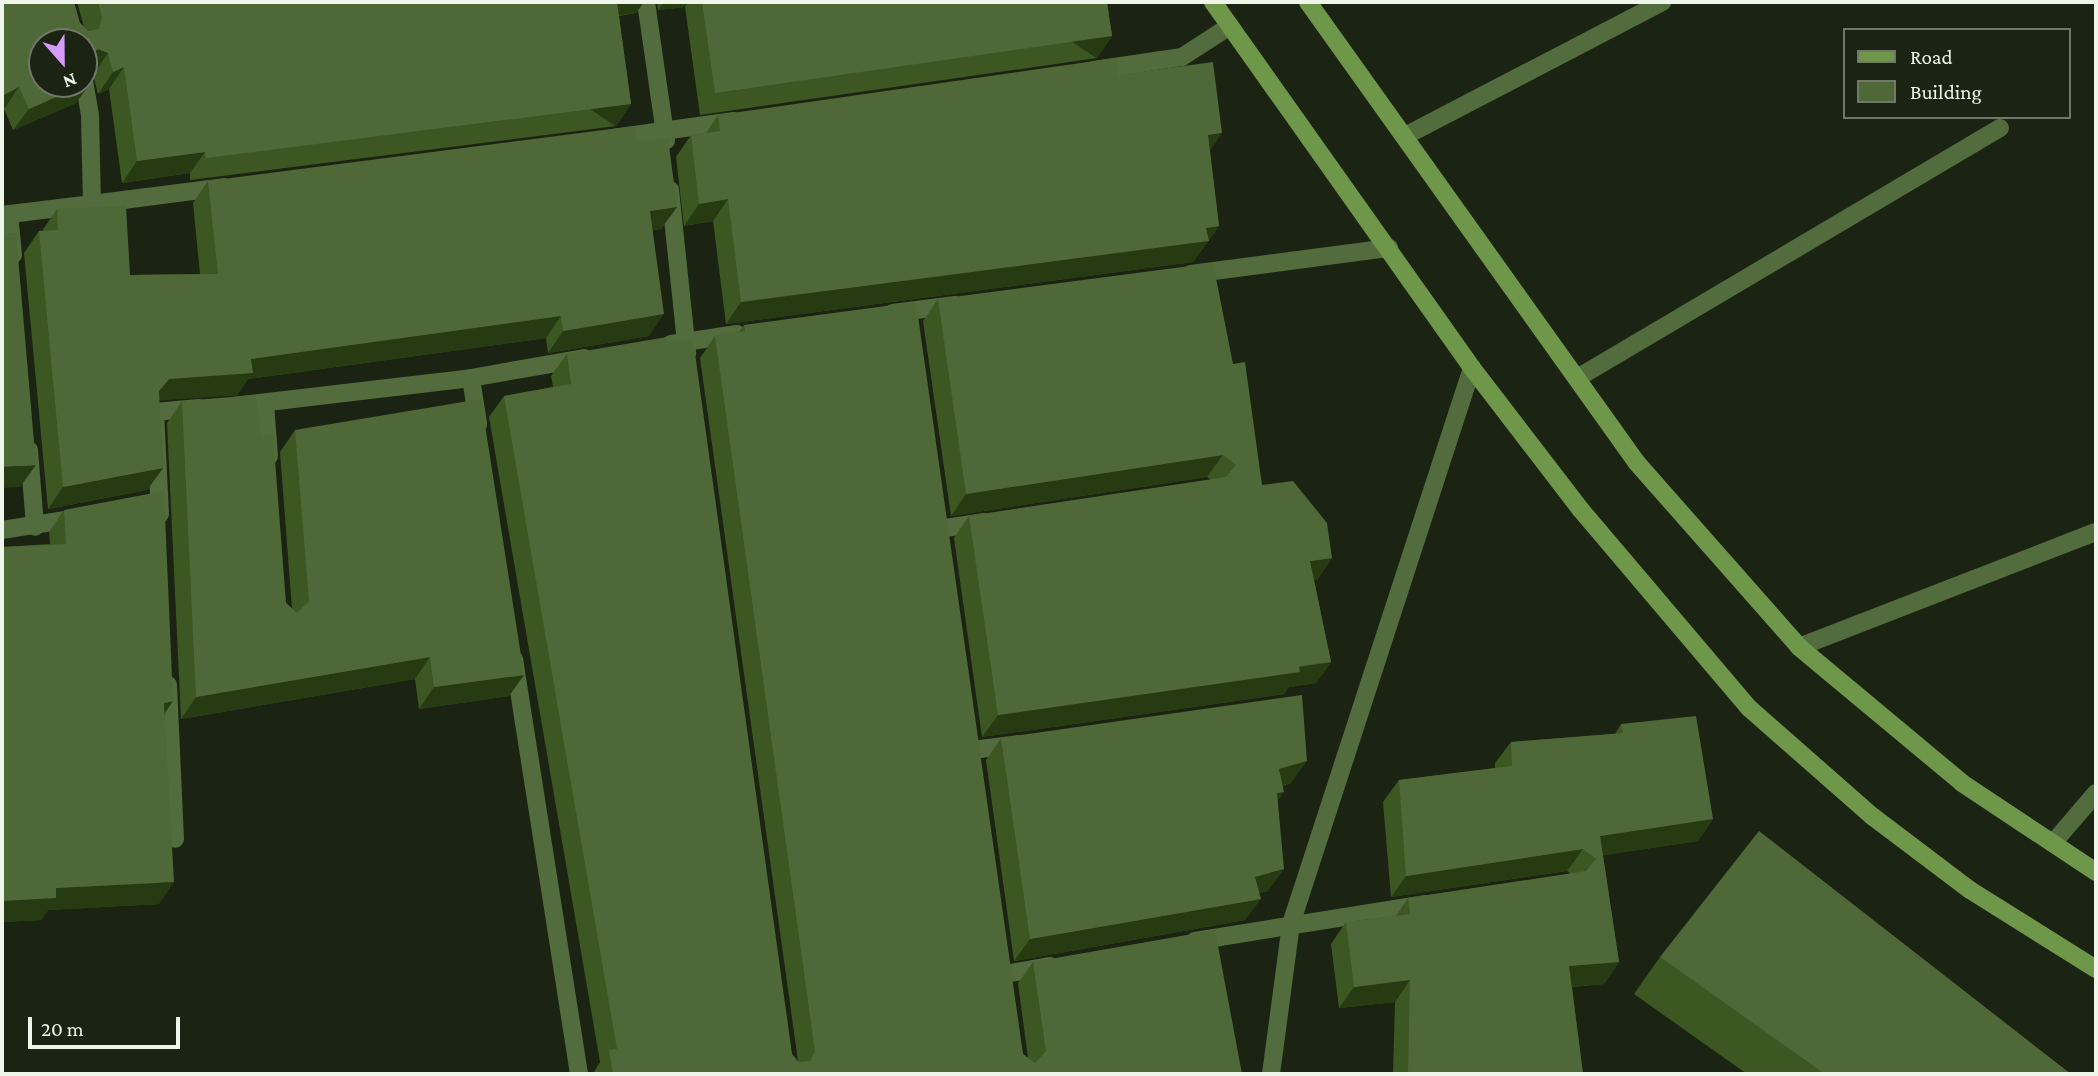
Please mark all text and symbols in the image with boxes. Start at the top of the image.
north arrow [28,28,98,98]
legend [1842,28,2070,119]
text: Road [1910,45,1953,69]
text: N [60,69,80,93]
text: Building [1910,80,1982,104]
scale bar [32,1002,184,1046]
text: 20 m [41,1017,84,1041]

